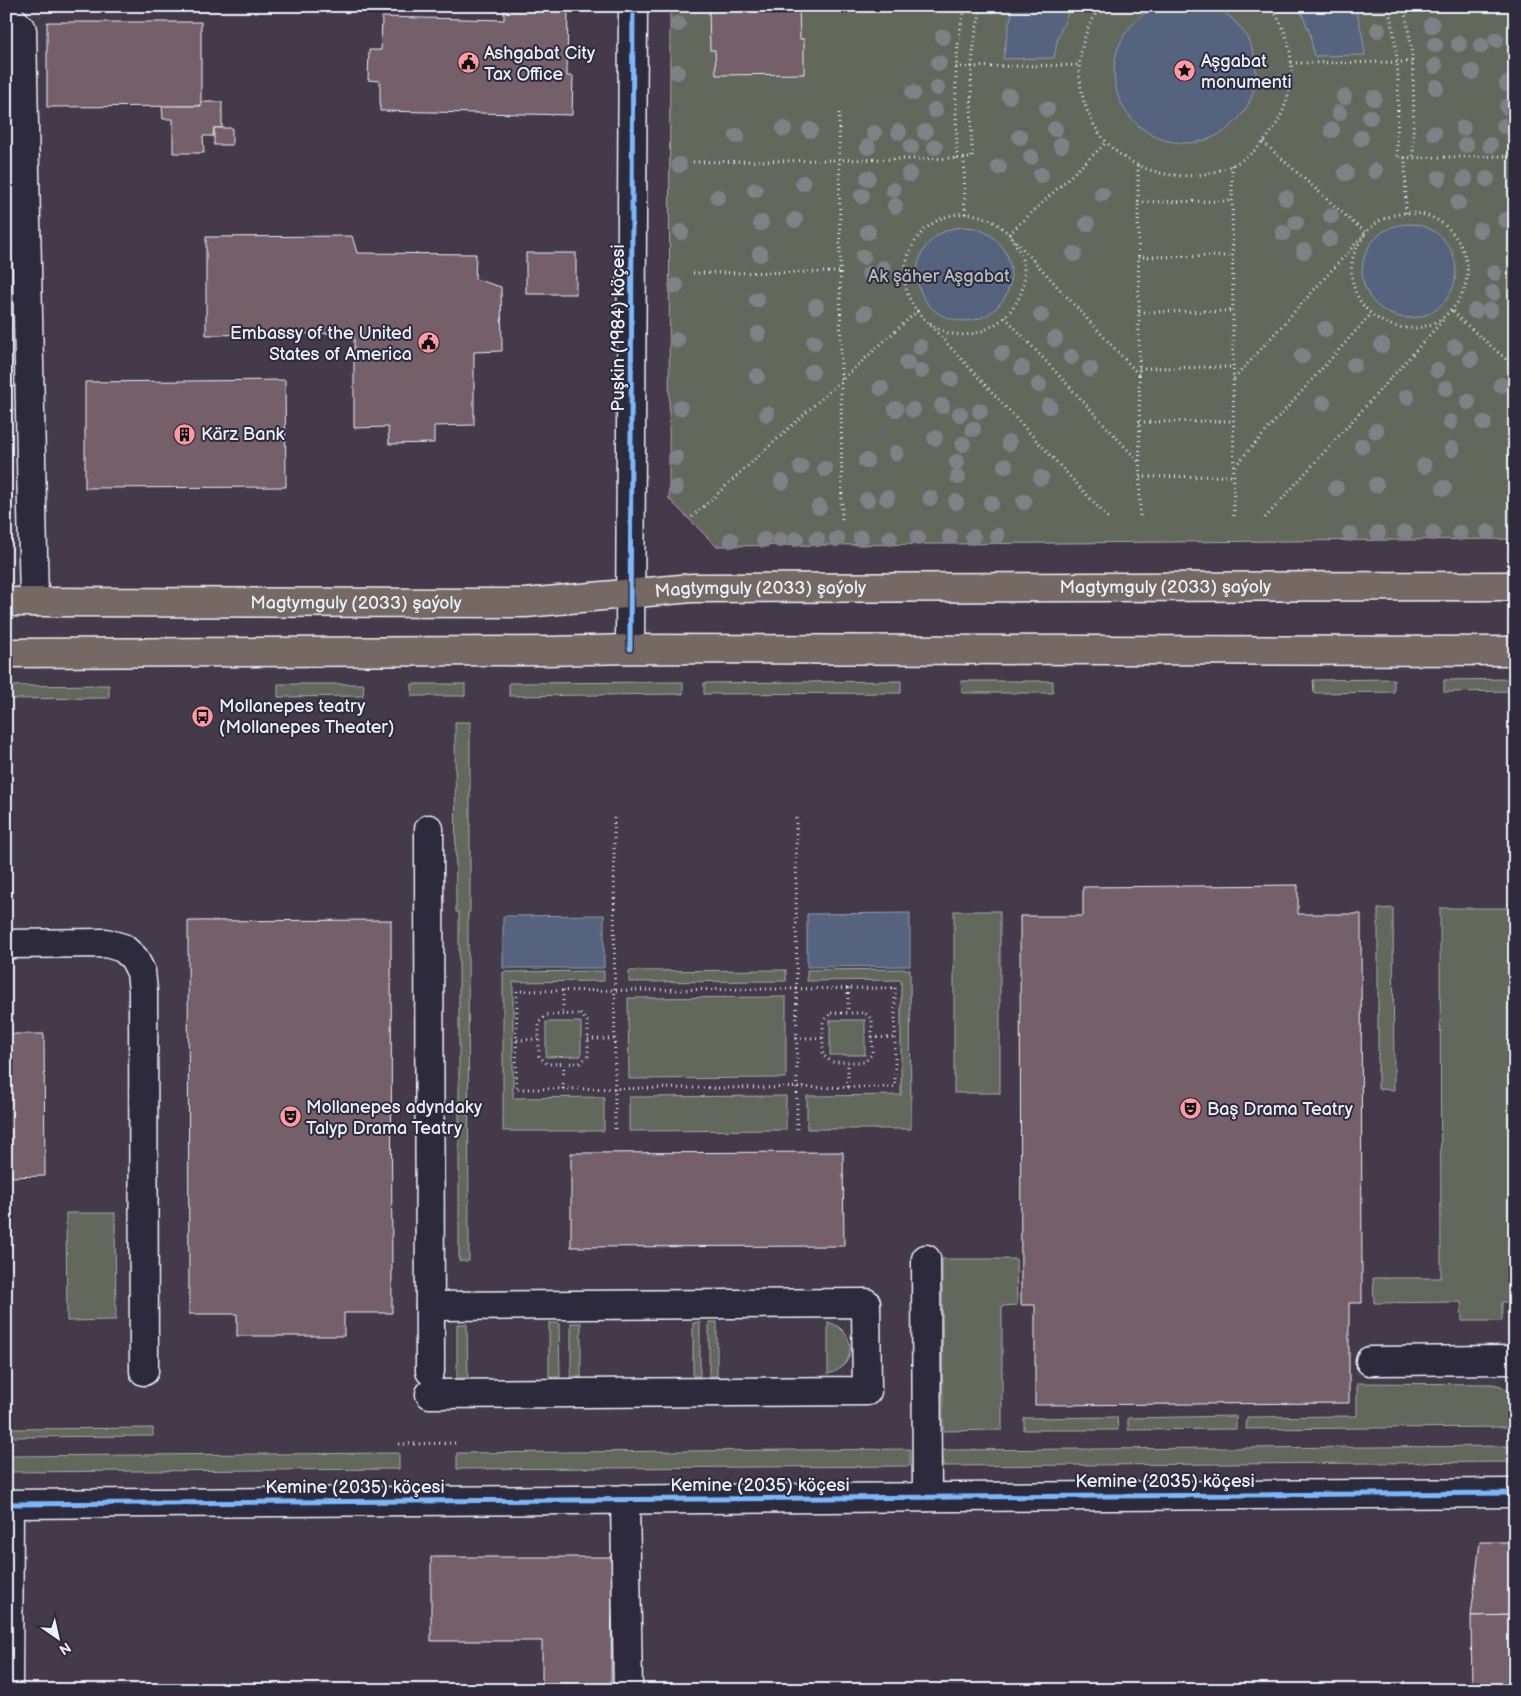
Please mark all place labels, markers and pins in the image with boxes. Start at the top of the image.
place label: Ashgabat City Tax Office [484,43,596,85]
public building icon: Ashgabat City Tax Office [456,51,480,75]
place label: Aşgabat monumenti [1201,51,1292,93]
place icon: Aşgabat monumenti [1173,59,1197,83]
place label: Embassy of the United States of America [230,323,412,365]
public building icon: Embassy of the United States of America [416,331,440,355]
building icon: Kärz Bank [173,422,197,446]
place label: Kärz Bank [201,424,285,445]
place label: Mollanepes teatry (Mollanepes Theater) [219,696,394,738]
bus stop icon: Mollanepes teatry (Mollanepes Theater) [191,704,215,728]
place label: Mollanepes adyndaky Talyp Drama Teatry [306,1097,483,1139]
theatre icon: Baş Drama Teatry [1179,1097,1203,1121]
place label: Baş Drama Teatry [1207,1099,1354,1120]
theatre icon: Mollanepes adyndaky Talyp Drama Teatry [278,1105,302,1129]

